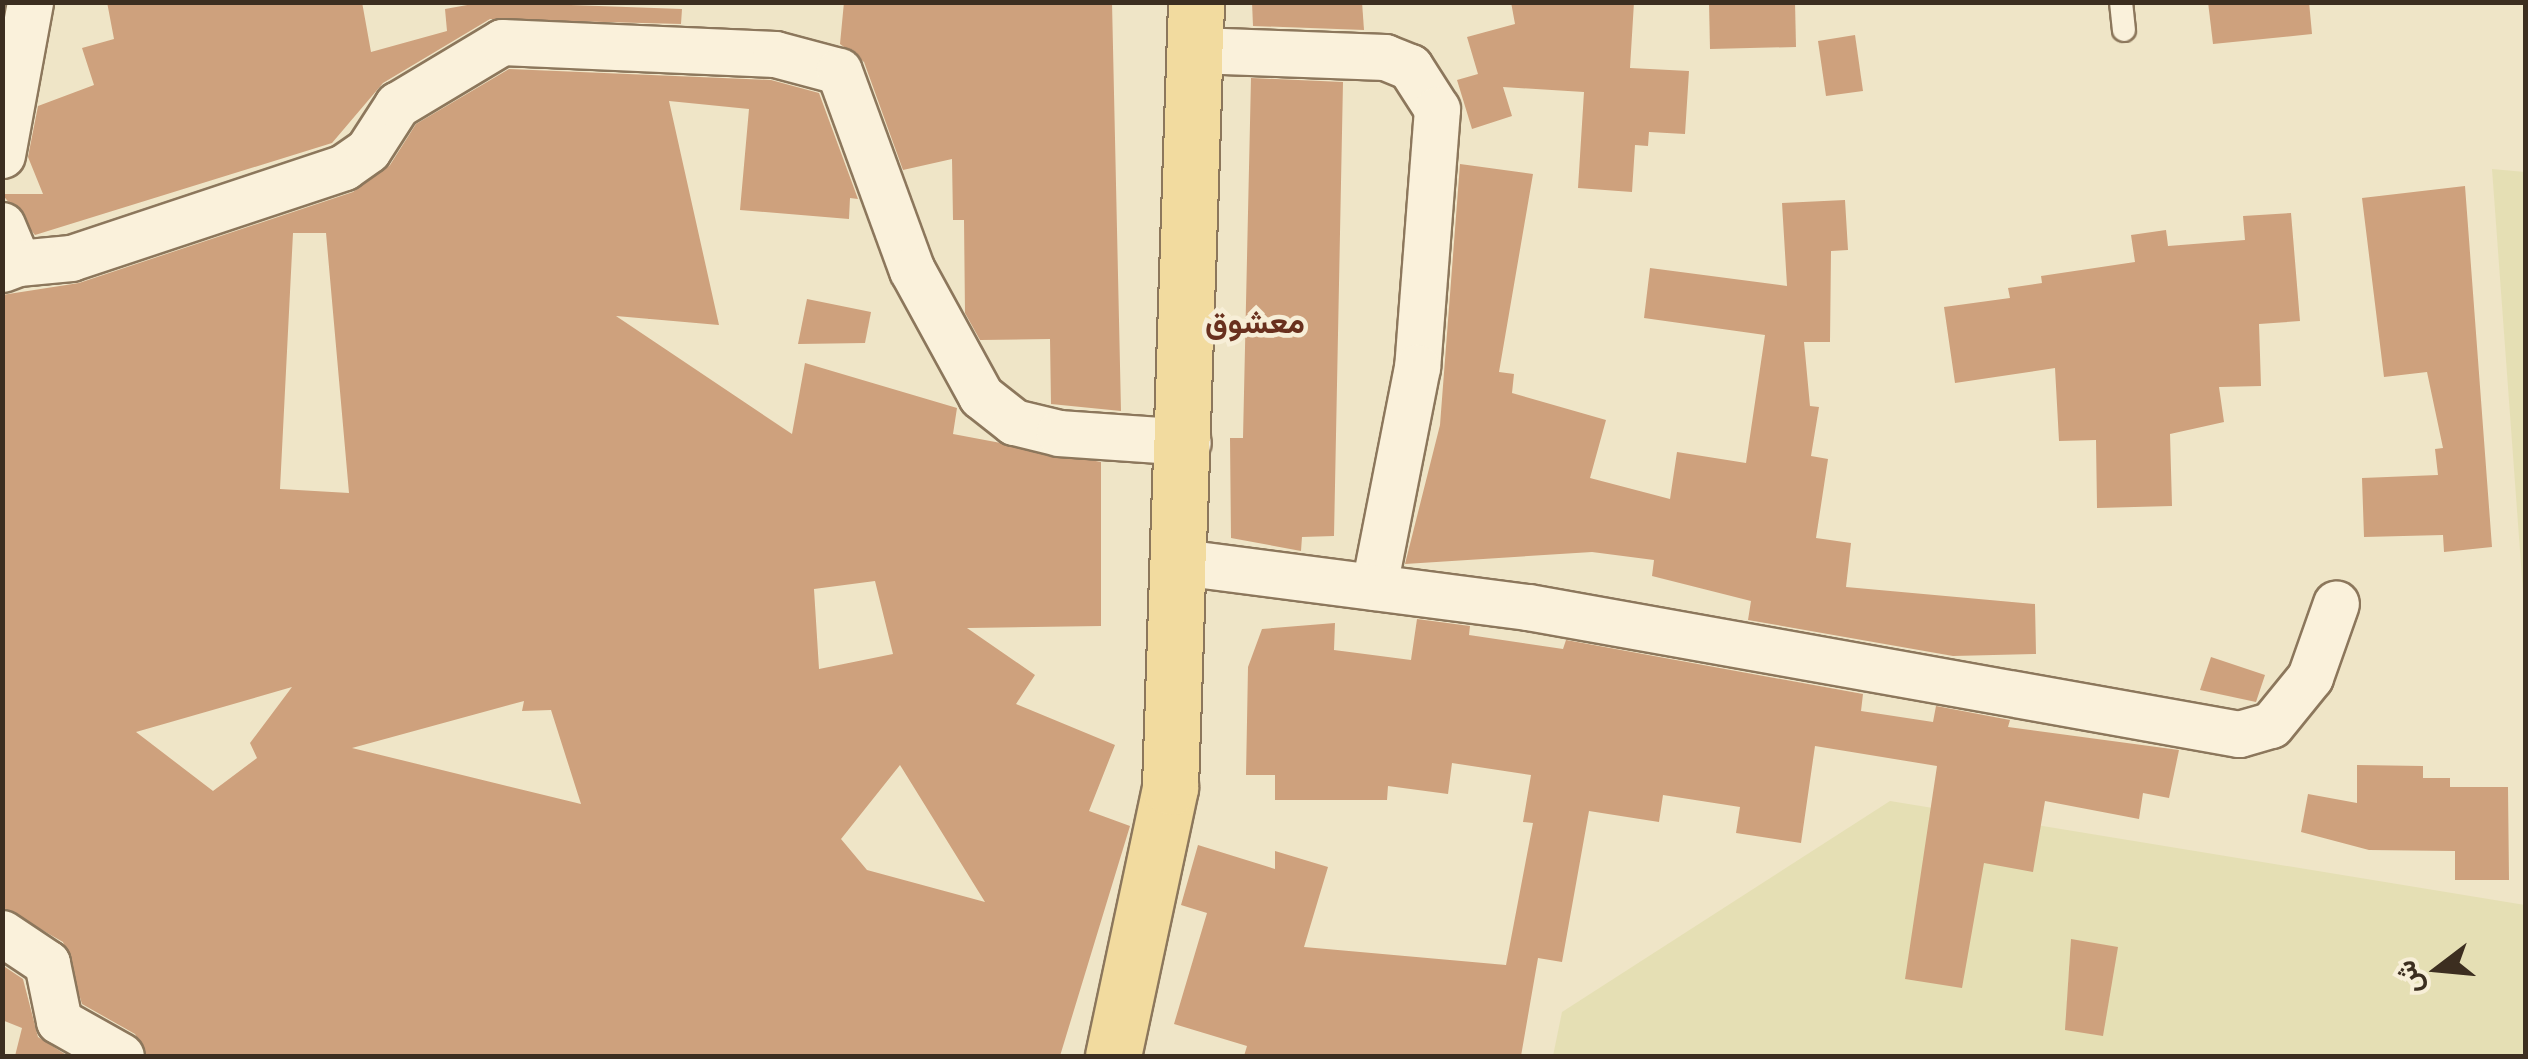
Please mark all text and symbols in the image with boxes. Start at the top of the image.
district label: معشوق [1205,303,1305,341]
north arrow [2388,919,2488,1019]
text: ش [2388,957,2429,998]

